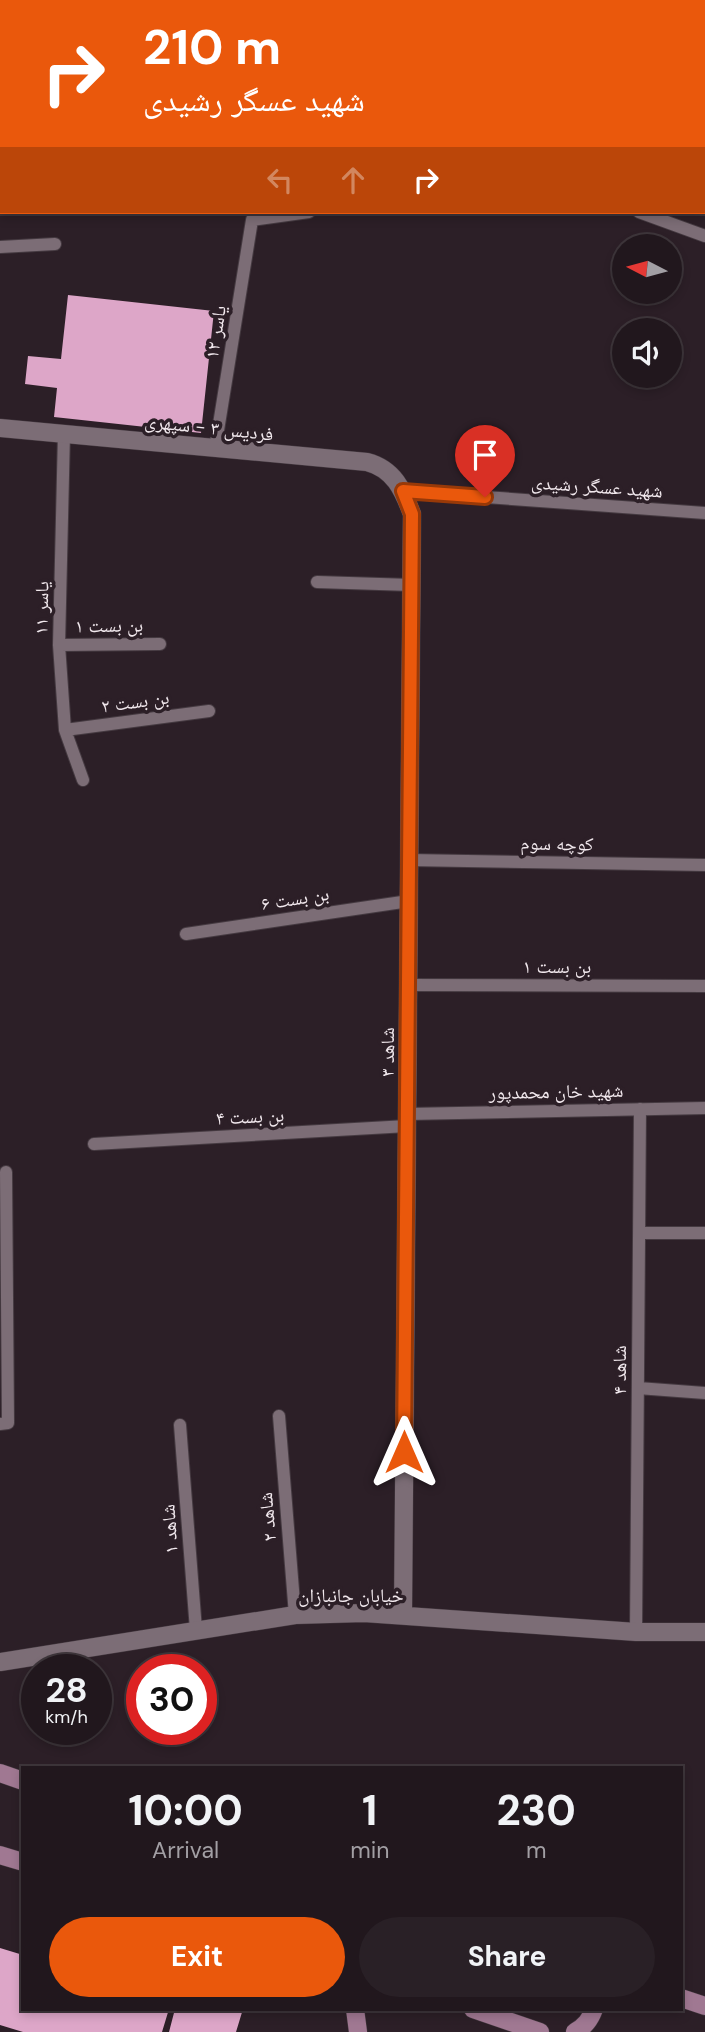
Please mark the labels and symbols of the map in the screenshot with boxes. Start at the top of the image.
north arrow [612,234,682,304]
street label: یاسر ۱۲ [199,304,232,361]
street label: فردیس ۳ - سپهری [143,408,275,447]
pin [455,425,515,497]
street label: شهید عسگر رشیدی [530,469,664,504]
street label: یاسر ۱۱ [29,581,54,635]
street label: بن بست ۱ [75,612,143,639]
street label: بن بست ۲ [99,684,171,719]
street label: کوچه سوم [520,830,594,858]
street label: بن بست ۶ [259,881,331,916]
street label: بن بست ۱ [523,954,591,979]
street label: شاهد ۳ [375,1027,400,1077]
street label: شهید خان محمدپور [487,1078,624,1105]
street label: بن بست ۴ [215,1102,285,1131]
street label: شاهد ۴ [607,1345,632,1395]
position arrow [367,1415,441,1489]
street label: شاهد ۲ [253,1491,282,1543]
street label: شاهد ۱ [155,1503,184,1555]
street label: خیابان جانبازان [298,1583,404,1608]
speed limit sign: 30 [126,1654,217,1745]

